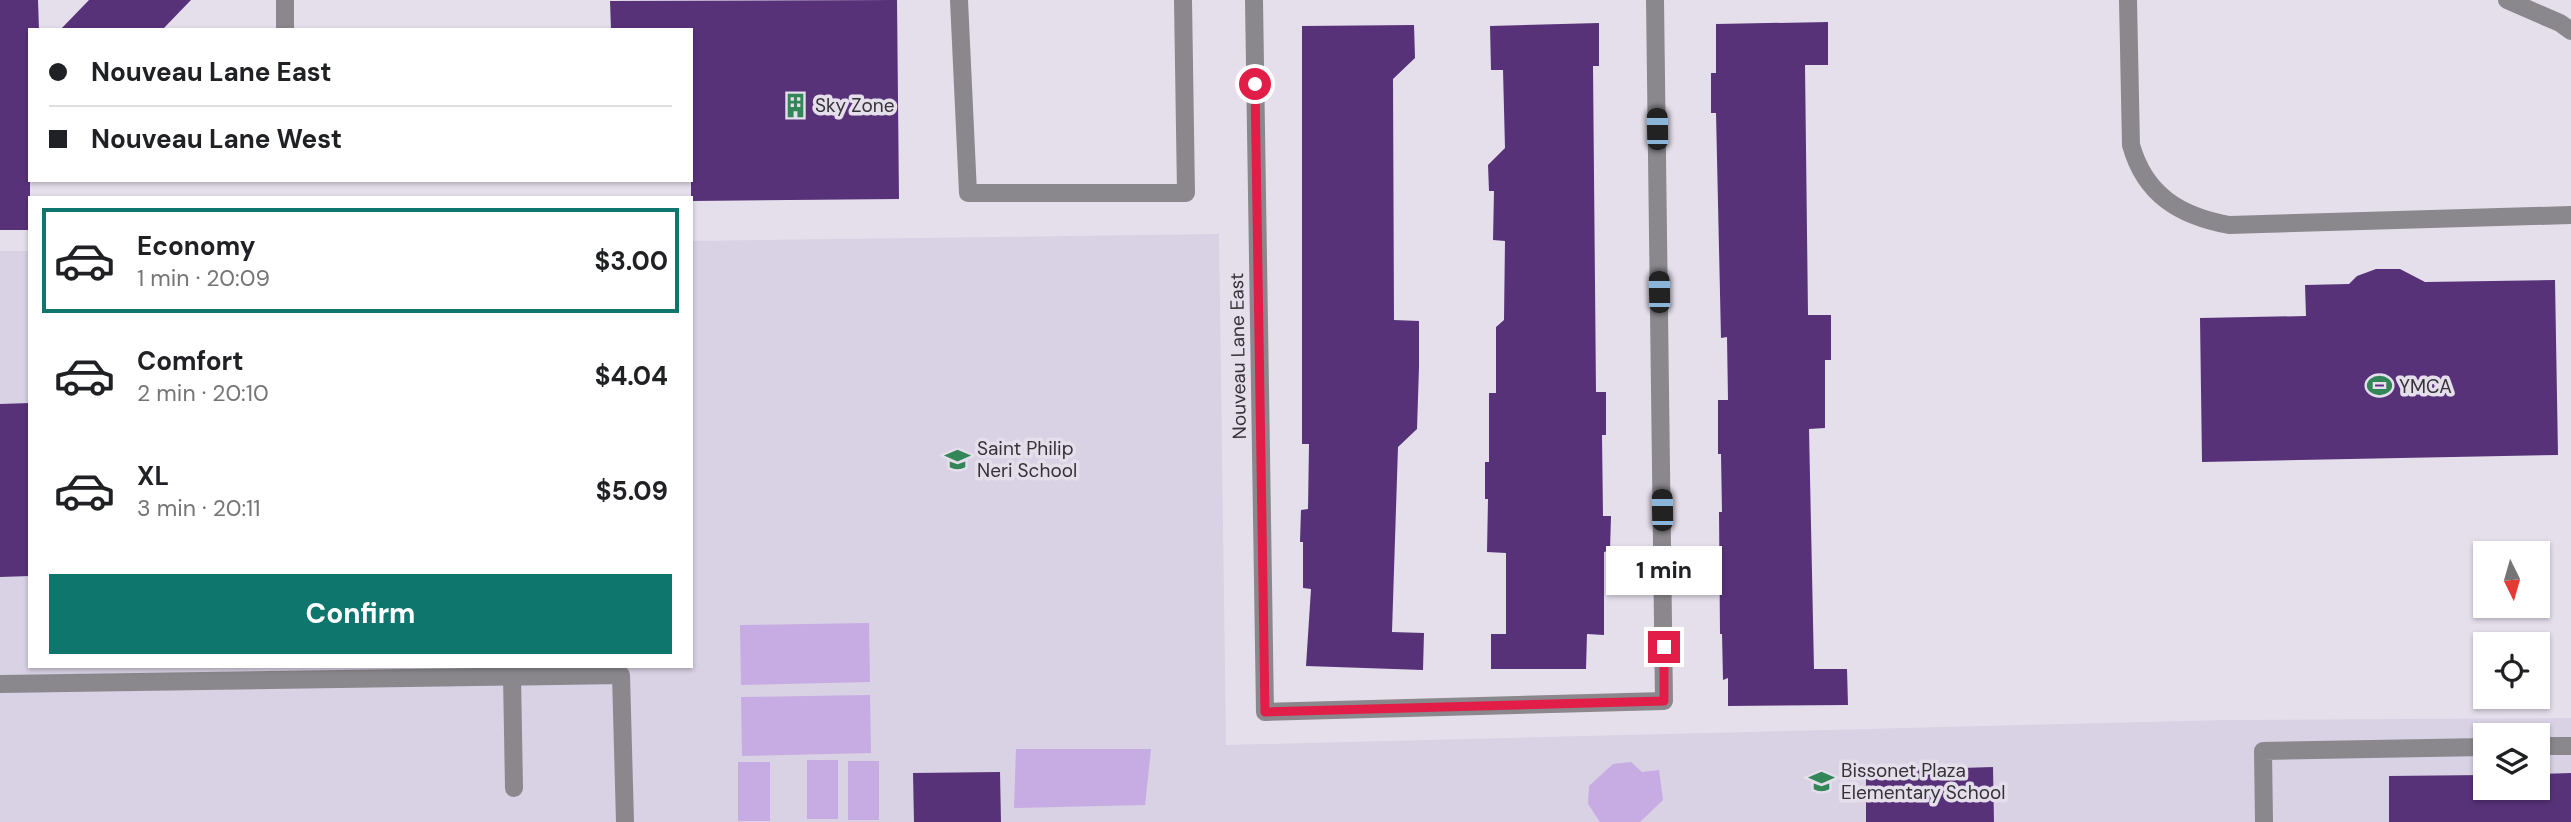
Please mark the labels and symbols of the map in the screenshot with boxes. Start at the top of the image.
route start [1239,68,1271,100]
building icon: Sky Zone [781,91,809,119]
place label: Sky Zone [815,93,894,118]
car [1647,108,1668,150]
car [1649,271,1670,313]
street label: Nouveau Lane East [1224,272,1252,440]
sports icon: YMCA [2365,372,2393,400]
place label: YMCA [2399,374,2452,399]
place label: Saint Philip Neri School [977,436,1077,483]
school or university icon: Saint Philip Neri School [943,445,971,473]
car [1652,489,1673,531]
north arrow [2473,541,2550,618]
callout: 1 min [1606,546,1722,594]
route end [1648,631,1680,663]
place label: Bissonet Plaza Elementary School [1841,758,2005,805]
school or university icon: Bissonet Plaza Elementary School [1807,767,1835,795]

